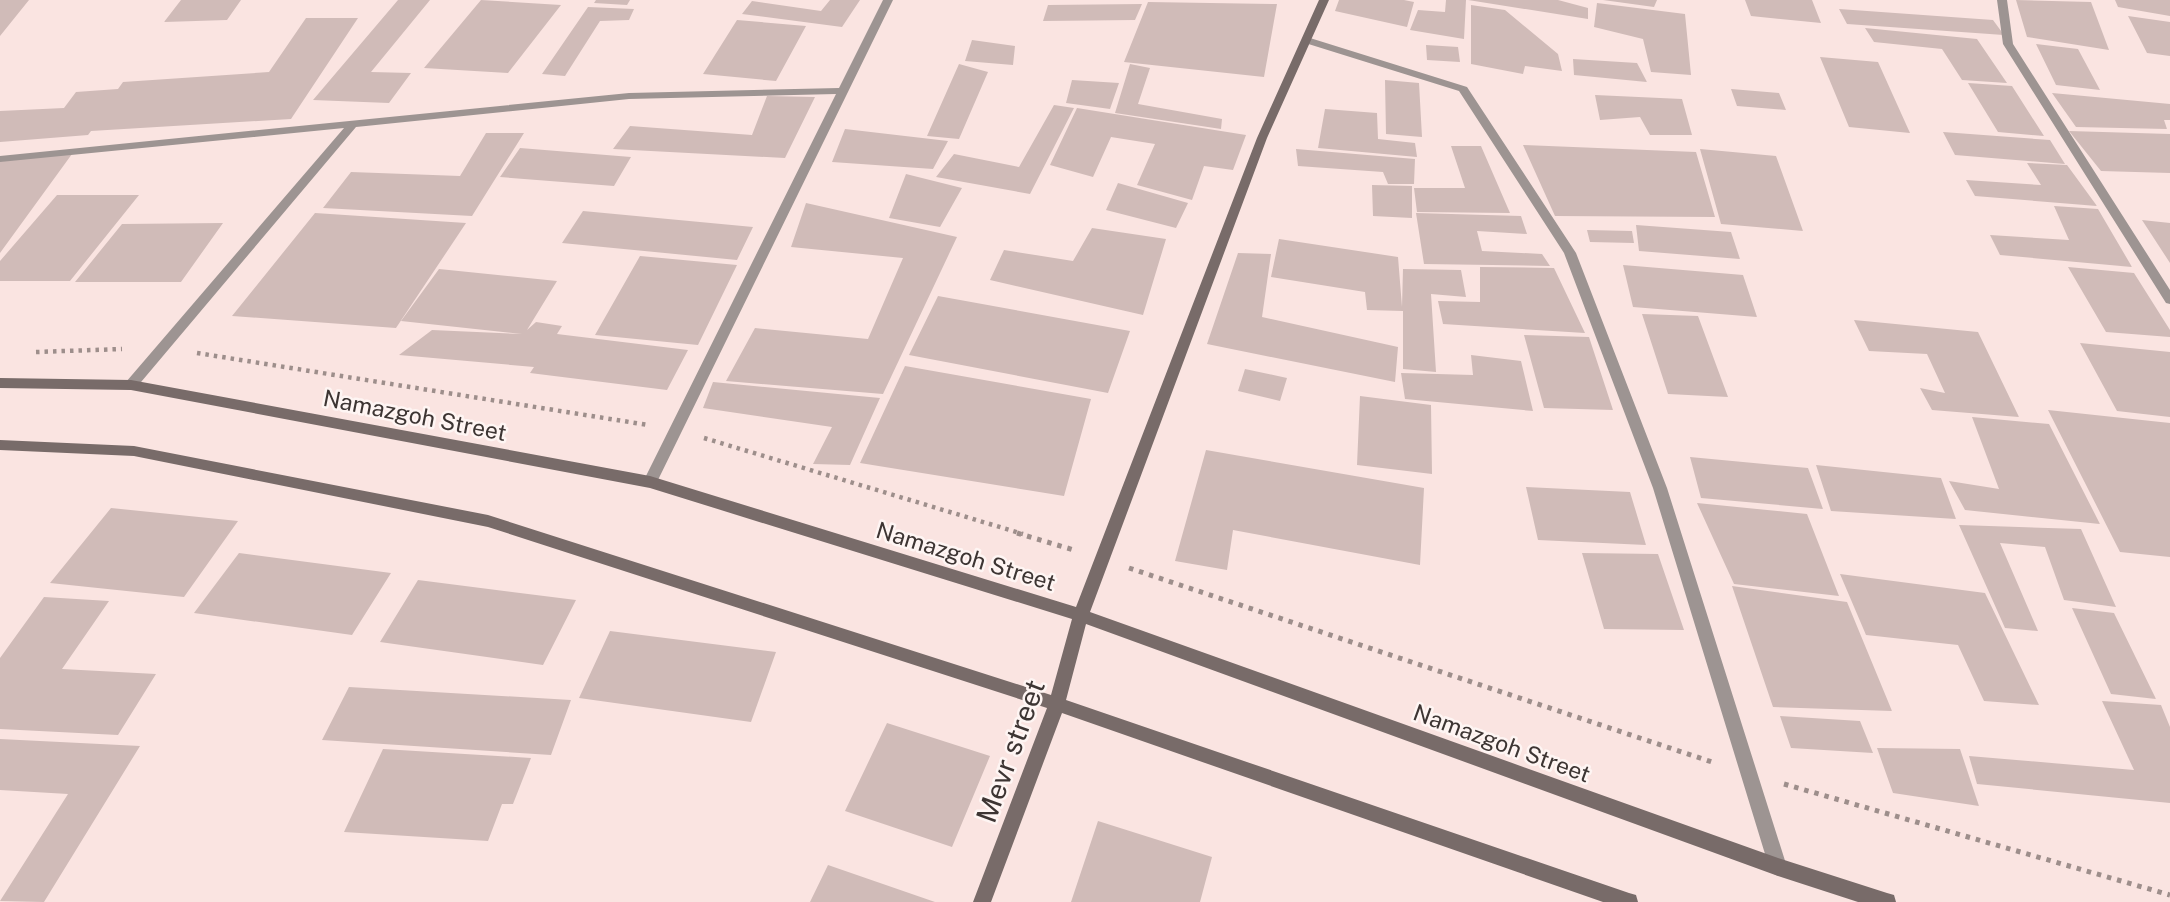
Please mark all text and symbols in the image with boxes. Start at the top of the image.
street label: Namazgoh Street [321,384,509,446]
street label: Namazgoh Street [873,516,1059,596]
street label: Mevr street [969,675,1051,827]
street label: Namazgoh Street [1410,698,1594,788]

